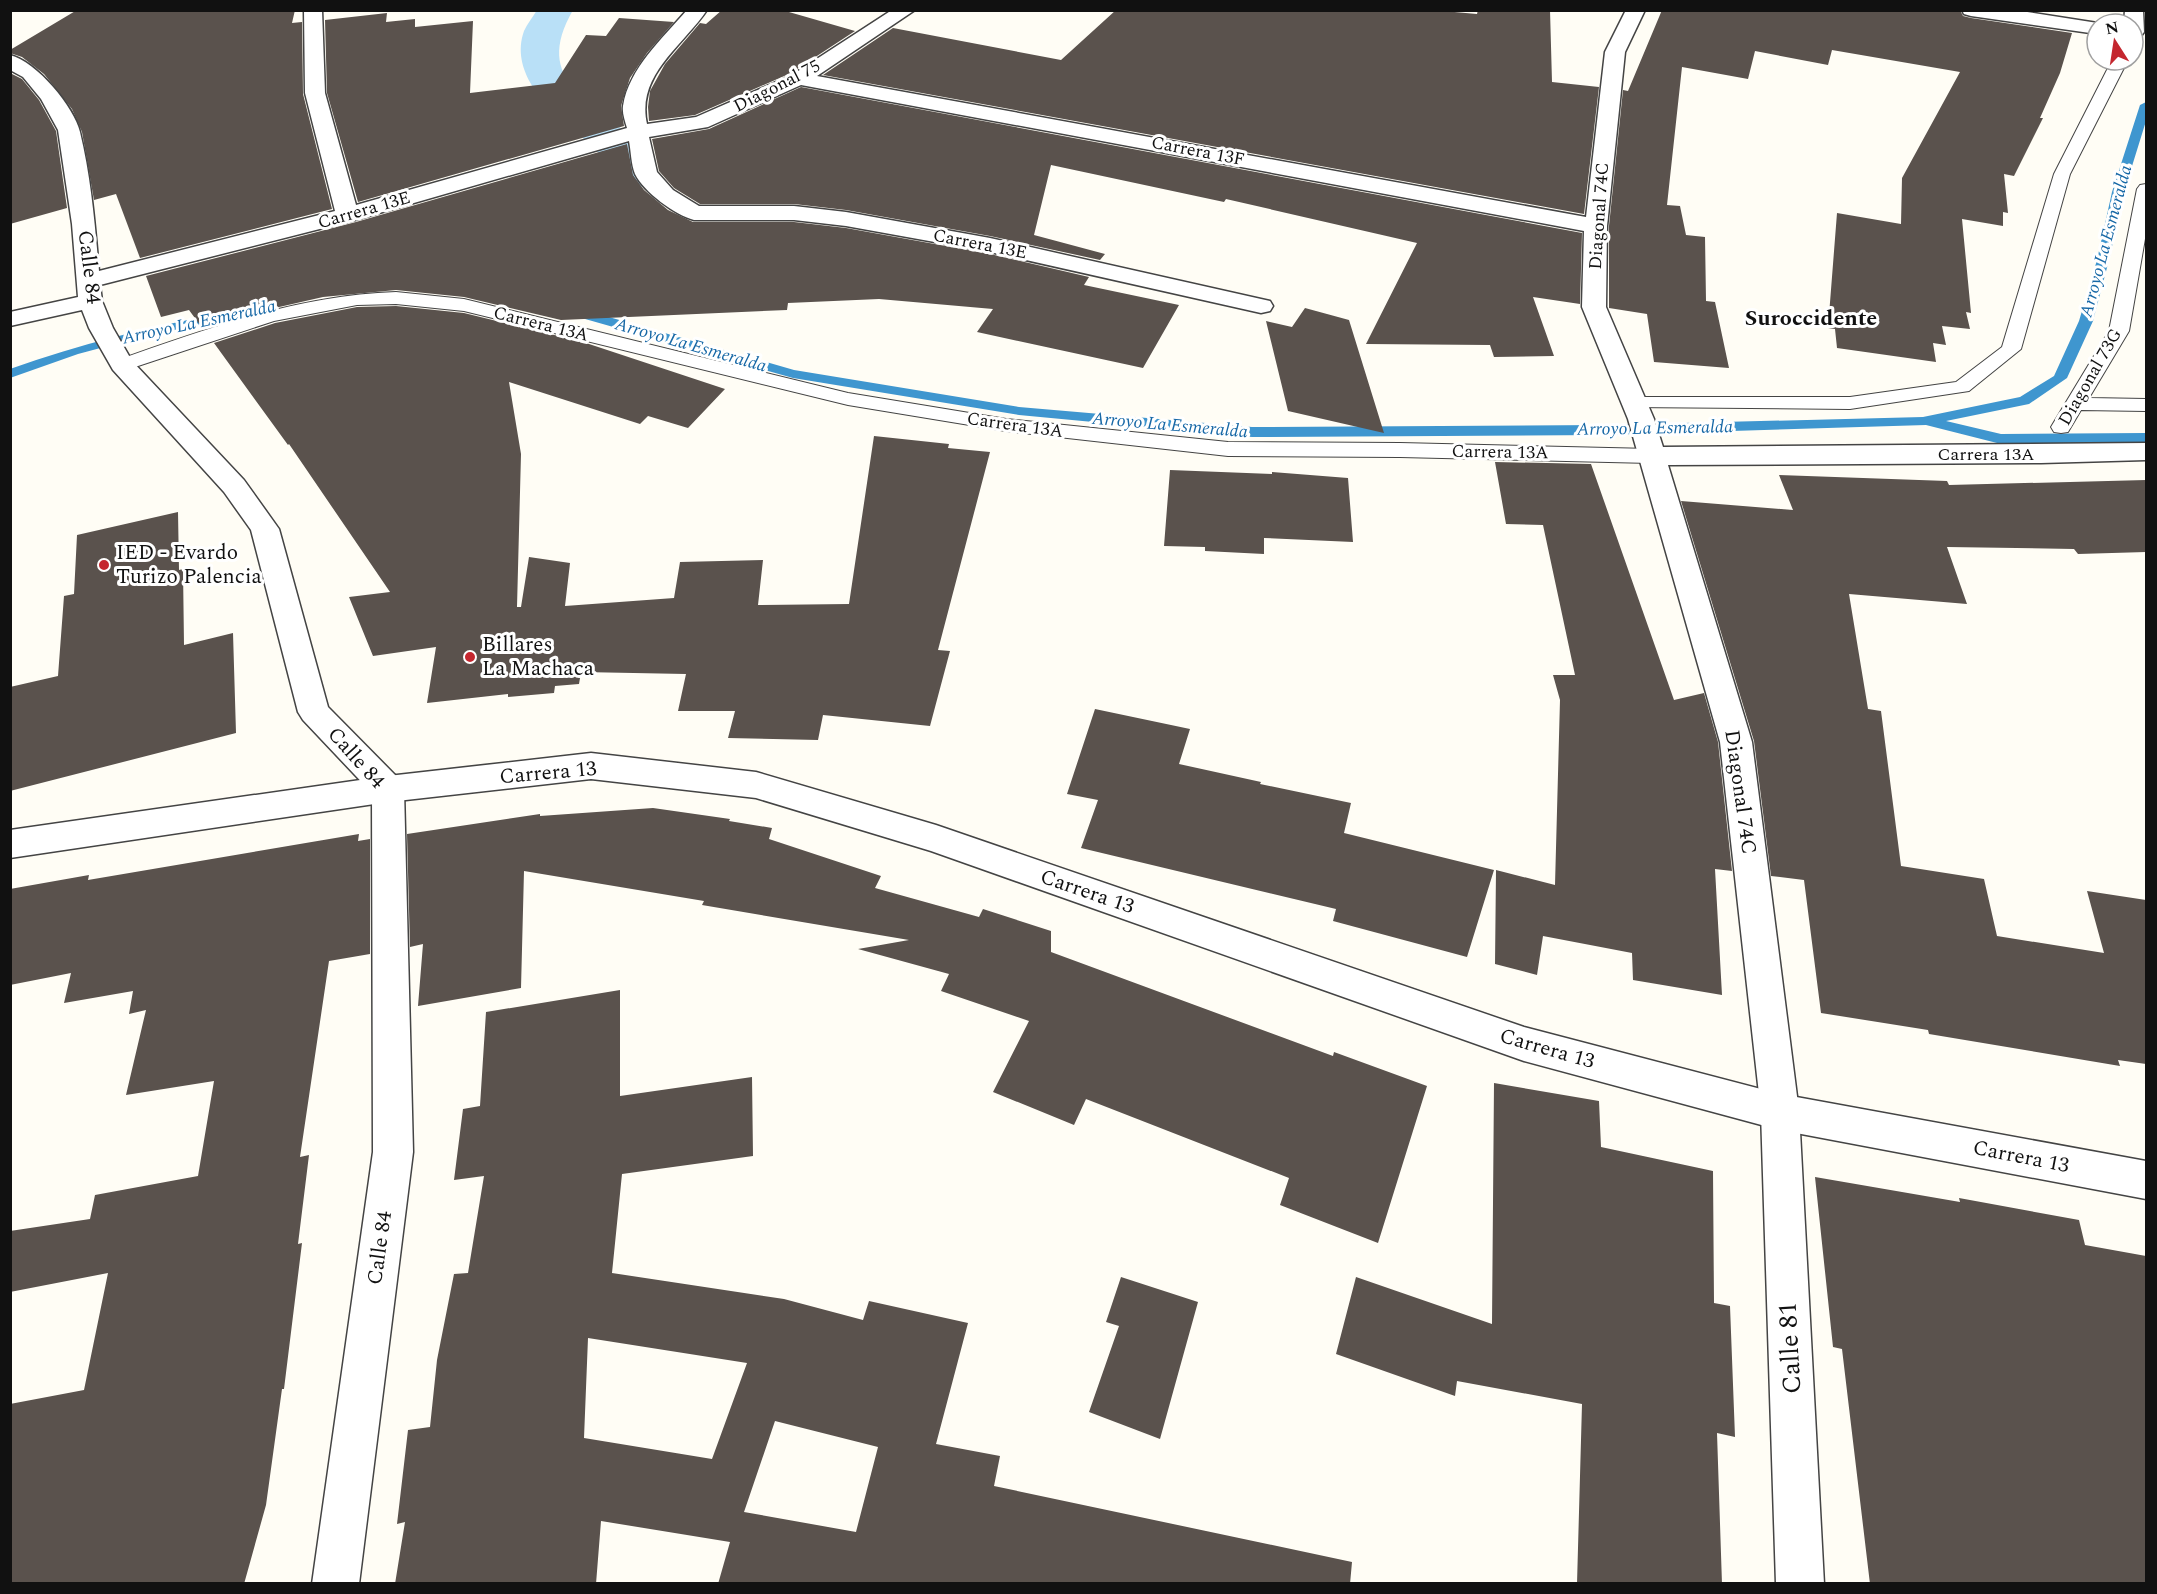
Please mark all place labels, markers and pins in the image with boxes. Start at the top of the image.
place label: IED - Evardo Turizo Palencia [116,537,262,593]
marker: IED - Evardo Turizo Palencia [97,558,111,572]
place label: Billares La Machaca [482,629,595,685]
marker: Billares La Machaca [463,650,477,664]

